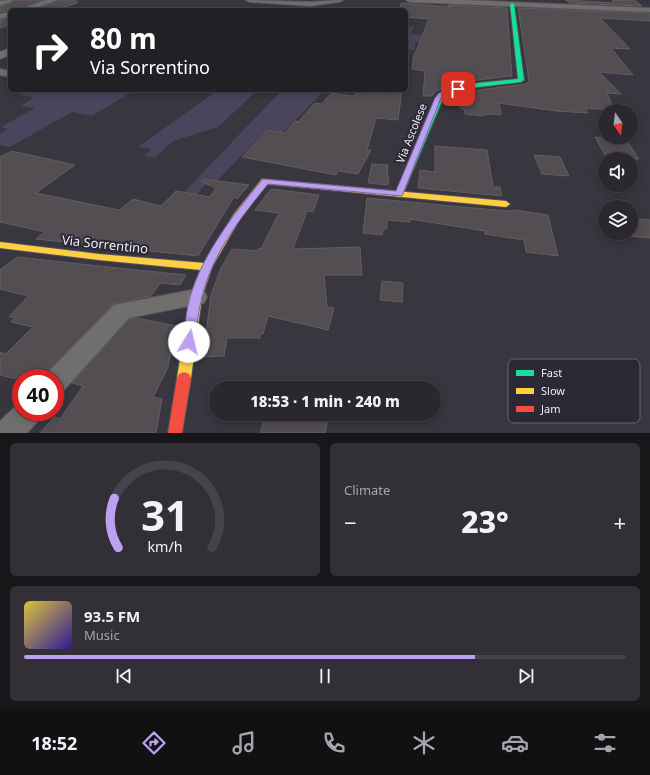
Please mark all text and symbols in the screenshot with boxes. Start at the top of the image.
text: 80 m [90,19,157,57]
icon: right [24,24,76,76]
text: Via Sorrentino [90,55,210,79]
pin [441,72,475,106]
icon: arrive [447,78,469,100]
street label: Via Ascolese [392,101,430,165]
north arrow [598,104,638,144]
map controls [598,104,638,240]
button: sound [598,152,638,192]
button: layers [598,200,638,240]
street label: Via Sorrentino [61,231,149,257]
position arrow [168,321,210,363]
legend [508,359,640,423]
text: Fast [541,365,562,380]
speed limit sign: 40 [12,369,64,421]
text: Slow [541,383,565,398]
text: 18:53 · 1 min · 240 m [250,391,400,411]
text: Jam [540,401,560,416]
text: Climate [344,481,390,499]
text: 31 [141,486,189,542]
text: 23° [461,501,509,542]
text: − [344,507,357,537]
text: + [613,507,626,537]
text: km/h [147,536,183,555]
text: 93.5 FM [84,606,140,626]
text: Music [84,626,120,644]
icon: previous [113,665,135,687]
icon: pause [314,665,336,687]
icon: next [515,665,537,687]
icon: directions [140,729,168,757]
icon: music [230,729,258,757]
icon: phone [320,729,348,757]
icon: climate [410,729,438,757]
icon: car [501,729,529,757]
icon: filters [591,729,619,757]
text: 18:52 [31,731,77,755]

